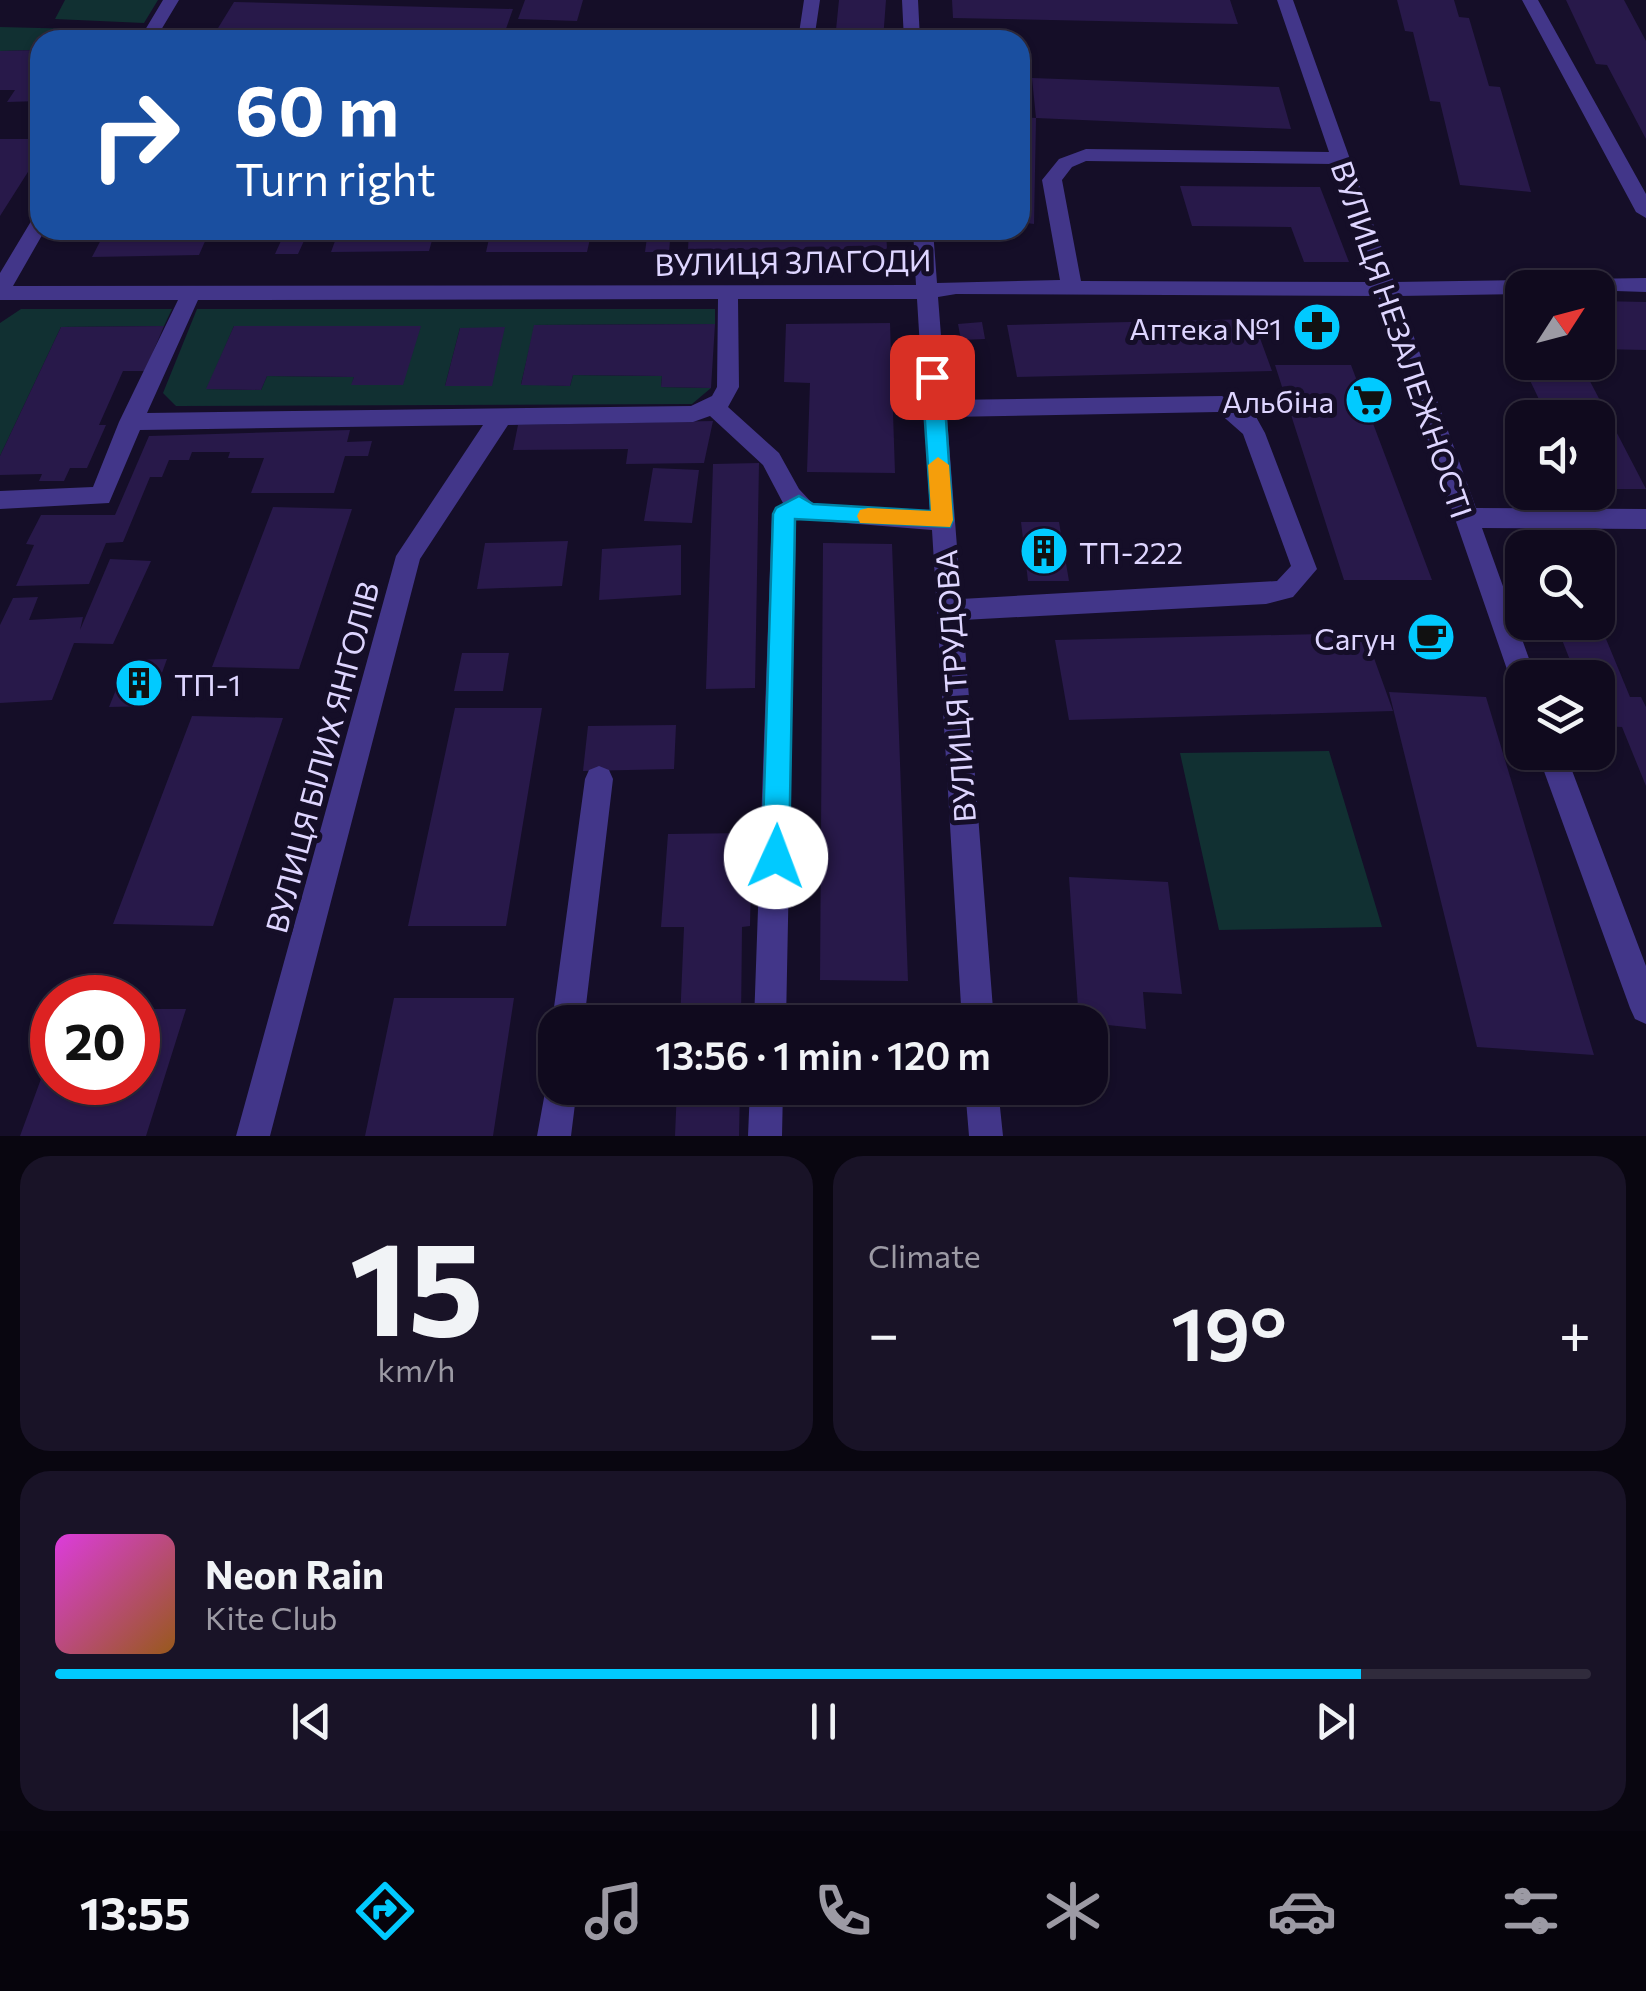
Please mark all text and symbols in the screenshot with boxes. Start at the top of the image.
text: 60 m [235,65,399,150]
icon: right [70,70,200,200]
text: Turn right [235,150,436,205]
street label: ВУЛИЦЯ НЕЗАЛЕЖНОСТІ [1324,156,1482,522]
street label: ВУЛИЦЯ ЗЛАГОДИ [654,240,932,282]
north arrow [1505,270,1615,380]
map controls [1505,270,1615,770]
pharmacy icon: Аптека №1 [1291,301,1343,353]
place label: Аптека №1 [1129,309,1282,346]
pin [890,335,975,420]
icon: arrive [905,350,960,405]
supermarket icon: Альбіна [1343,374,1395,426]
place label: Альбіна [1222,382,1334,419]
button: sound [1505,400,1615,510]
building icon: ТП-222 [1018,525,1070,577]
button: search [1505,530,1615,640]
place label: ТП-222 [1079,533,1183,570]
street label: ВУЛИЦЯ ТРУДОВА [926,548,982,824]
street label: ВУЛИЦЯ БІЛИХ ЯНГОЛІВ [256,578,386,936]
cafe icon: Сагун [1405,611,1457,663]
place label: Сагун [1314,619,1396,656]
building icon: ТП-1 [113,657,165,709]
button: layers [1505,660,1615,770]
place label: ТП-1 [174,665,241,702]
position arrow [724,805,828,909]
speed limit sign: 20 [30,975,160,1105]
text: 13:56 · 1 min · 120 m [655,1031,991,1078]
text: 15 [349,1204,484,1363]
text: Climate [868,1235,981,1275]
text: 19° [1171,1285,1287,1376]
text: − [868,1298,899,1365]
text: + [1559,1298,1591,1365]
text: km/h [378,1349,455,1389]
text: Neon Rain [205,1550,384,1597]
text: Kite Club [205,1597,337,1637]
icon: previous [284,1694,339,1749]
icon: pause [796,1694,851,1749]
icon: next [1308,1694,1363,1749]
icon: directions [350,1876,420,1946]
icon: music [579,1876,649,1946]
icon: phone [808,1876,878,1946]
icon: climate [1038,1876,1108,1946]
icon: car [1267,1876,1337,1946]
icon: filters [1496,1876,1566,1946]
text: 13:55 [80,1884,191,1939]

